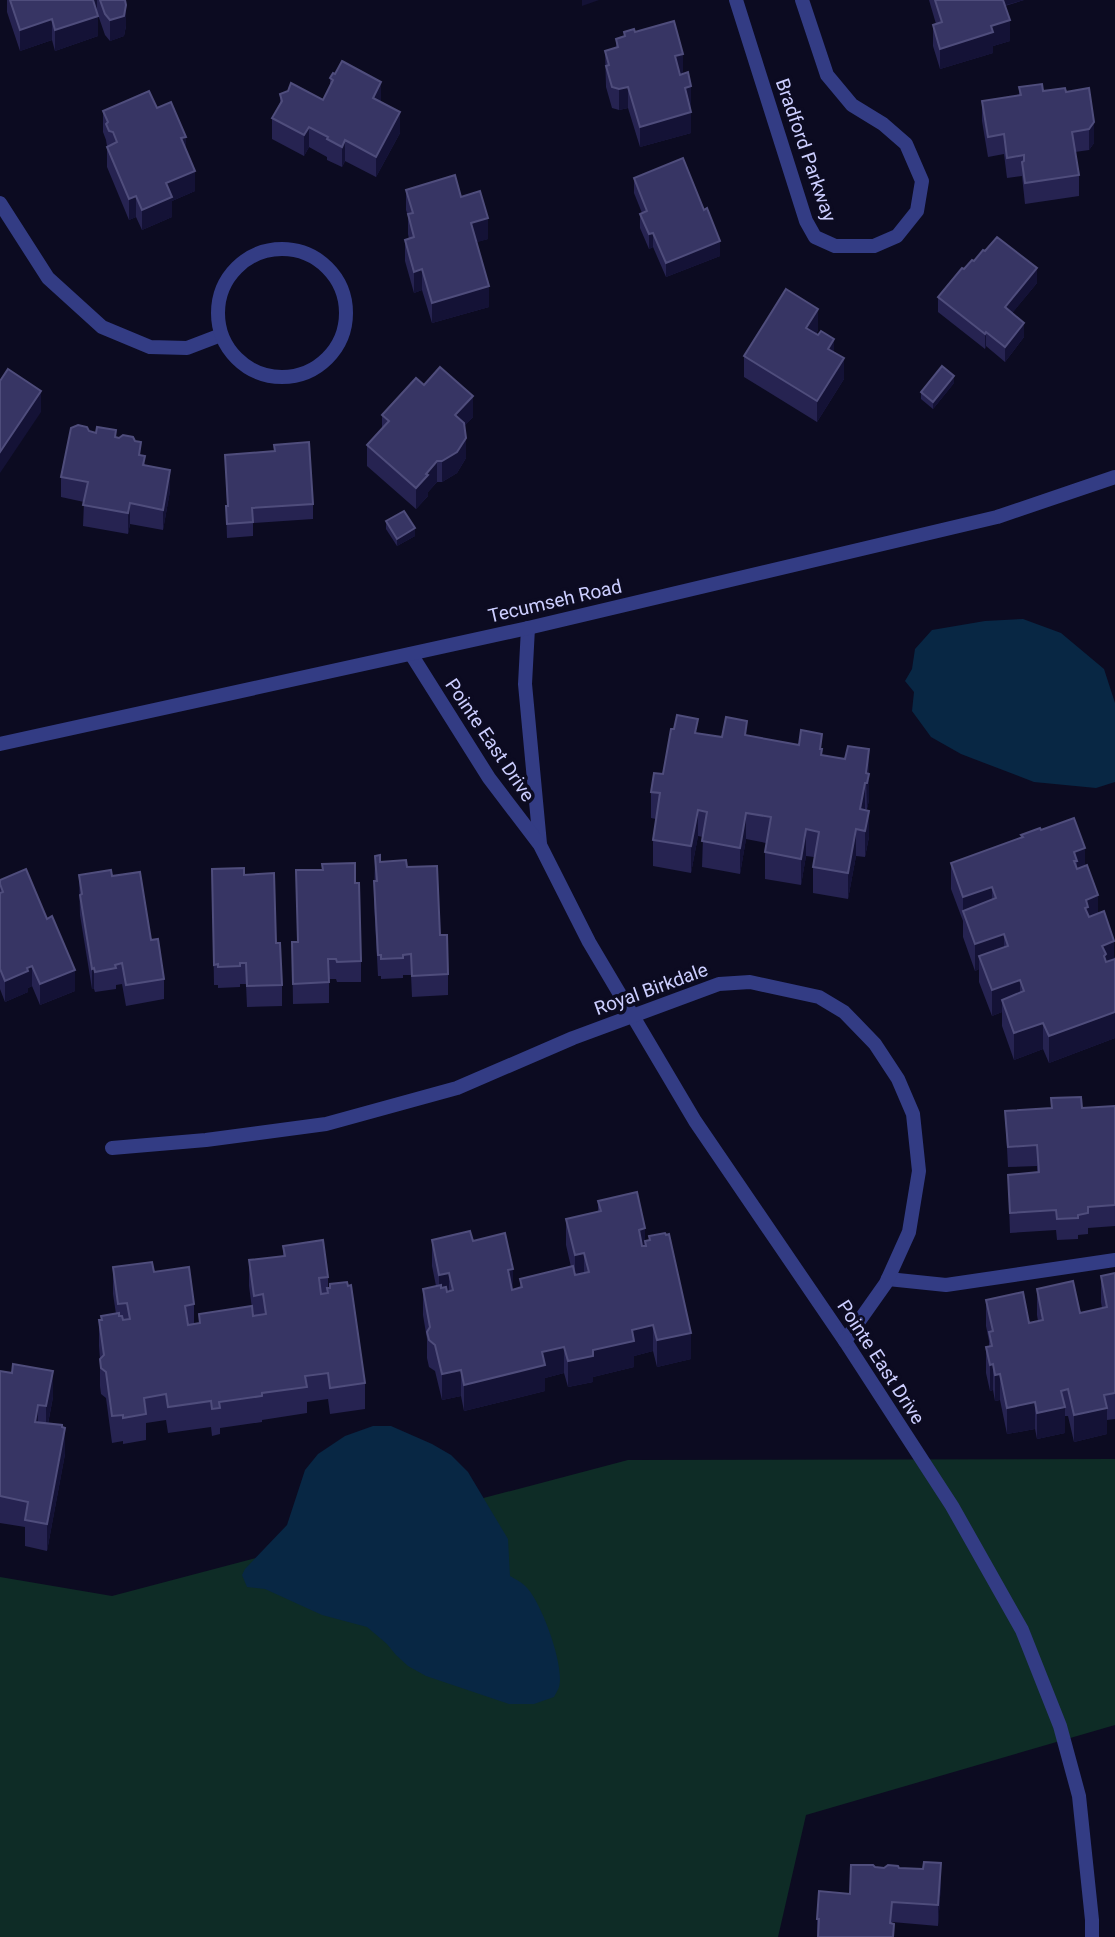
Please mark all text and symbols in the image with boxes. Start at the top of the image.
street label: Bradford Parkway [771,75,841,225]
street label: Tecumseh Road [486,574,624,628]
street label: Pointe East Drive [440,674,540,806]
street label: Royal Birkdale [591,958,711,1020]
street label: Pointe East Drive [832,1296,930,1428]

